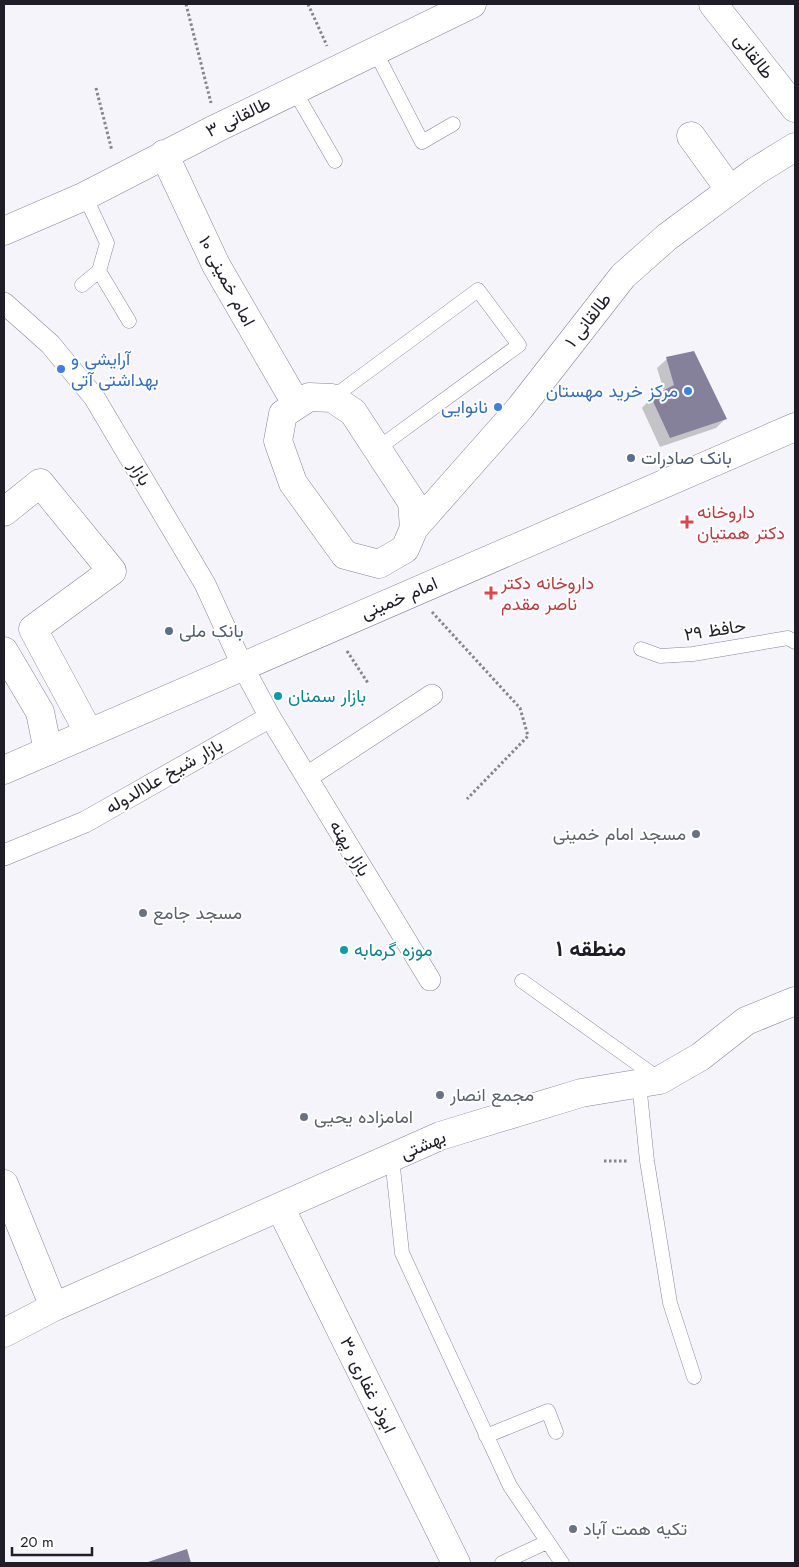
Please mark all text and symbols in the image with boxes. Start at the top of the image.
street label: طالقانی [728,27,780,85]
street label: طالقانی ۳ [201,90,275,144]
street label: امام خمینی ۱۰ [192,231,262,331]
street label: طالقانی ۱ [558,287,618,353]
place label: آرایشی و بهداشتی آتی [71,346,159,393]
marker: آرایشی و بهداشتی آتی [55,363,67,375]
place label: مرکز خرید مهستان [546,378,678,404]
marker: مرکز خرید مهستان [682,385,694,397]
place label: نانوایی [441,394,488,420]
marker: نانوایی [492,401,504,413]
place label: بانک صادرات [641,445,732,471]
marker: بانک صادرات [625,452,637,464]
street label: بازار [122,455,158,491]
place label: داروخانه دکتر همتیان [697,499,785,546]
marker: داروخانه دکتر همتیان [681,516,693,528]
street label: امام خمینی [357,570,441,626]
place label: داروخانه دکتر ناصر مقدم [500,570,594,617]
marker: داروخانه دکتر ناصر مقدم [485,587,497,599]
street label: حافظ ۲۹ [682,612,748,648]
place label: بانک ملی [179,618,244,644]
marker: بانک ملی [163,625,175,637]
place label: بازار سمنان [288,683,366,709]
marker: بازار سمنان [272,690,284,702]
street label: بازار شیخ علاالدوله [100,732,228,820]
street label: بازار پهنه [323,815,377,881]
place label: مسجد امام خمینی [553,821,686,847]
marker: مسجد امام خمینی [690,828,702,840]
place label: مسجد جامع [153,900,242,926]
marker: مسجد جامع [137,907,149,919]
district label: منطقه ۱ [556,932,626,964]
place label: موزه گرمابه [354,937,433,963]
marker: موزه گرمابه [338,944,350,956]
place label: مجمع انصار [449,1082,534,1108]
marker: مجمع انصار [434,1089,446,1101]
place label: امامزاده یحیی [314,1104,413,1130]
marker: امامزاده یحیی [298,1111,310,1123]
street label: بهشتی [396,1124,450,1166]
street label: ابوذر غفاری ۳۰ [333,1332,403,1438]
place label: تکیه همت آباد [583,1516,687,1542]
marker: تکیه همت آباد [567,1523,579,1535]
scale bar [12,1524,92,1556]
text: 20 m [20,1531,54,1553]

